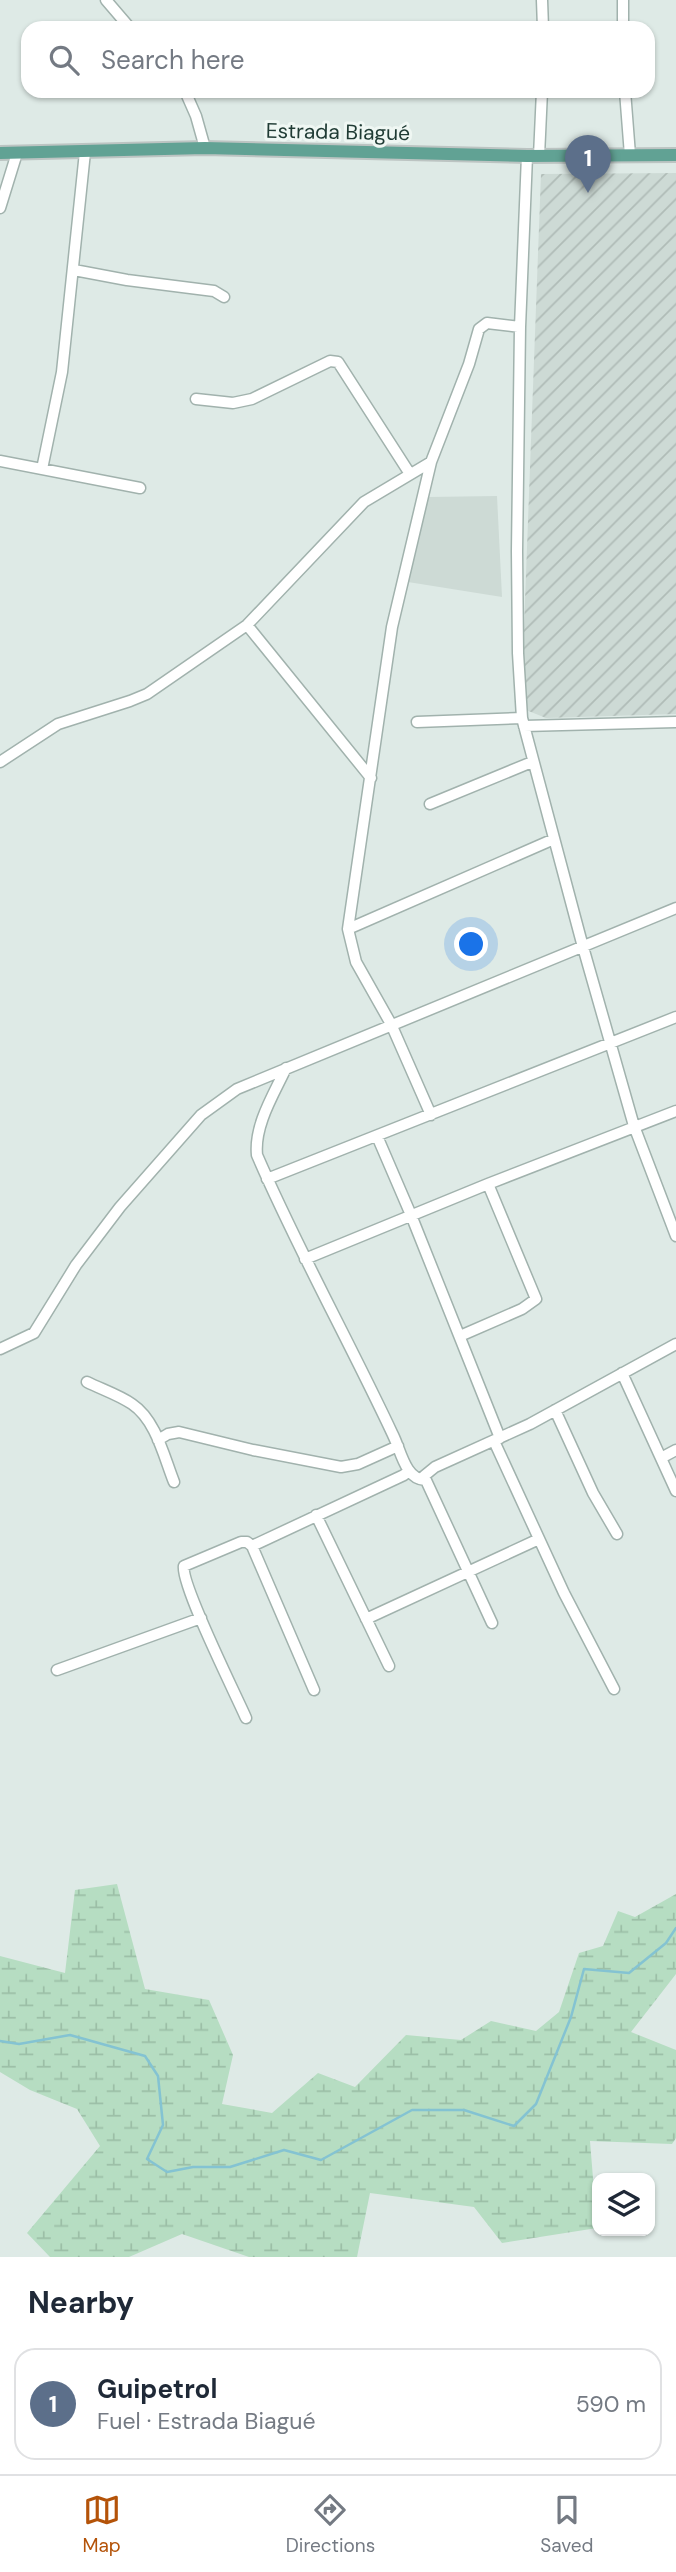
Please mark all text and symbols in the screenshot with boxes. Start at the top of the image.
search box [21,21,655,98]
icon: search [45,41,83,79]
text: Search here [101,43,244,77]
street label: Estrada Biagué [266,117,410,147]
pin: 1 [565,135,611,193]
your location [454,927,488,961]
map controls [592,2173,655,2236]
button: layers [592,2173,655,2236]
text: Nearby [28,2283,134,2322]
text: Guipetrol [97,2372,217,2406]
text: 1 [49,2389,57,2419]
text: 590 m [576,2389,646,2419]
text: Fuel · Estrada Biagué [97,2406,316,2436]
tab: Map [83,2491,121,2558]
tab: Directions [286,2491,375,2558]
tab: Saved [540,2491,593,2558]

